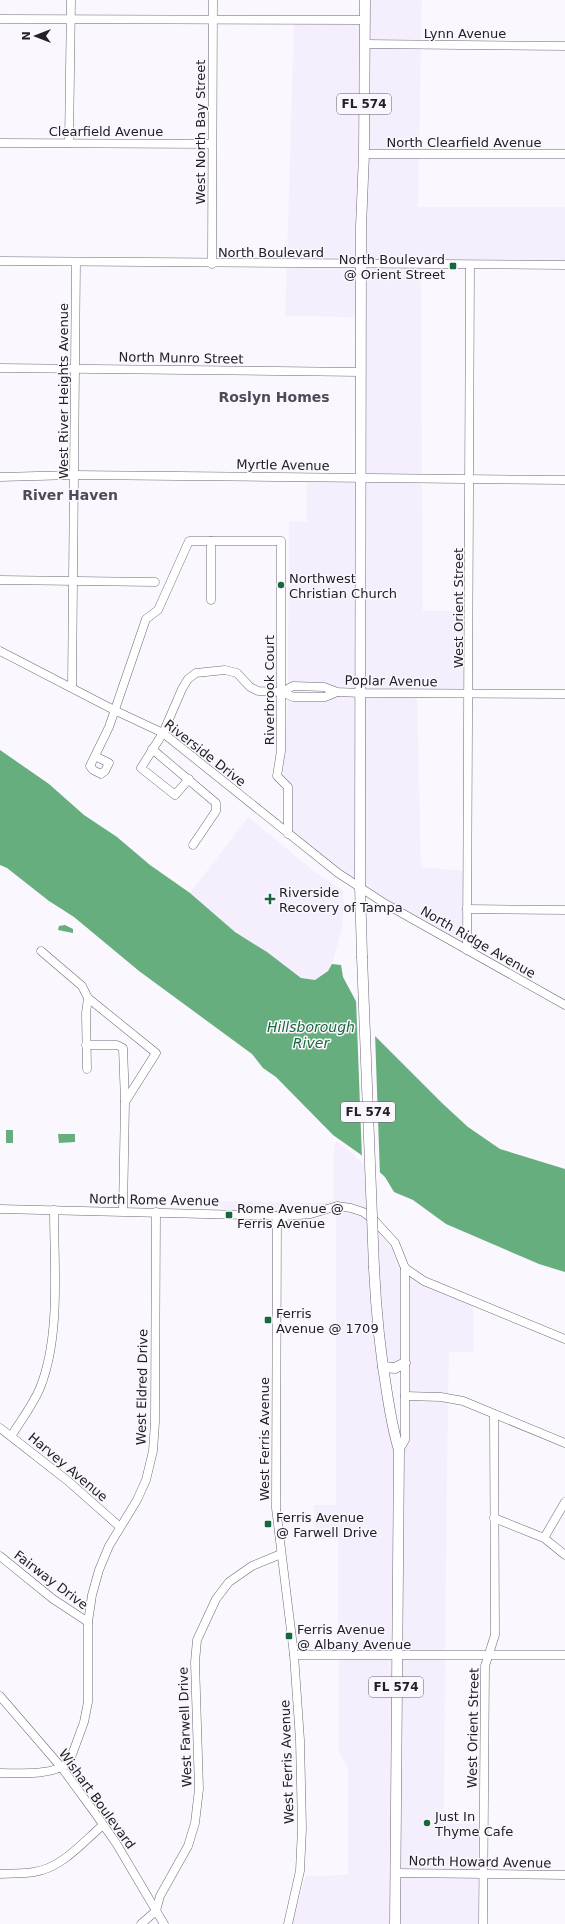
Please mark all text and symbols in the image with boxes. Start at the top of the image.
north arrow [16,16,56,56]
street label: Lynn Avenue [424,26,506,41]
text: N [20,31,33,41]
street label: West North Bay Street [193,60,208,204]
road number: FL 574 [337,94,391,114]
street label: Clearfield Avenue [49,124,163,139]
street label: North Clearfield Avenue [387,135,541,150]
street label: North Boulevard [218,245,324,260]
place label: North Boulevard @ Orient Street [339,252,445,282]
marker: North Boulevard @ Orient Street [448,261,458,271]
street label: West River Heights Avenue [56,303,71,479]
street label: North Munro Street [118,349,244,367]
district label: Roslyn Homes [218,389,330,405]
street label: Myrtle Avenue [236,457,330,473]
district label: River Haven [22,487,118,503]
street label: West Orient Street [451,548,466,668]
place label: Northwest Christian Church [289,571,397,601]
marker: Northwest Christian Church [276,580,286,590]
street label: Riverbrook Court [262,635,277,745]
street label: Poplar Avenue [344,673,438,689]
street label: Riverside Drive [161,717,249,789]
place label: Riverside Recovery of Tampa [279,885,403,915]
marker: Riverside Recovery of Tampa [264,893,276,905]
street label: North Ridge Avenue [418,903,538,981]
water label: Hillsborough River [267,1019,355,1051]
road number: FL 574 [341,1102,395,1122]
street label: North Rome Avenue [89,1191,219,1209]
place label: Rome Avenue @ Ferris Avenue [237,1201,344,1231]
marker: Rome Avenue @ Ferris Avenue [224,1210,234,1220]
place label: Ferris Avenue @ 1709 [276,1306,379,1336]
marker: Ferris Avenue @ 1709 [263,1315,273,1325]
street label: West Eldred Drive [133,1329,151,1445]
street label: West Ferris Avenue [257,1377,272,1501]
street label: Harvey Avenue [25,1429,111,1505]
place label: Ferris Avenue @ Farwell Drive [276,1510,377,1540]
marker: Ferris Avenue @ Farwell Drive [263,1519,273,1529]
street label: Fairway Drive [11,1547,91,1613]
place label: Ferris Avenue @ Albany Avenue [297,1622,411,1652]
marker: Ferris Avenue @ Albany Avenue [284,1631,294,1641]
street label: West Farwell Drive [175,1667,195,1787]
street label: West Orient Street [464,1668,482,1788]
road number: FL 574 [369,1677,423,1697]
street label: West Ferris Avenue [277,1700,297,1824]
street label: Wishart Boulevard [56,1746,138,1852]
place label: Just In Thyme Cafe [434,1809,513,1839]
marker: Just In Thyme Cafe [422,1818,432,1828]
street label: North Howard Avenue [409,1853,551,1871]

